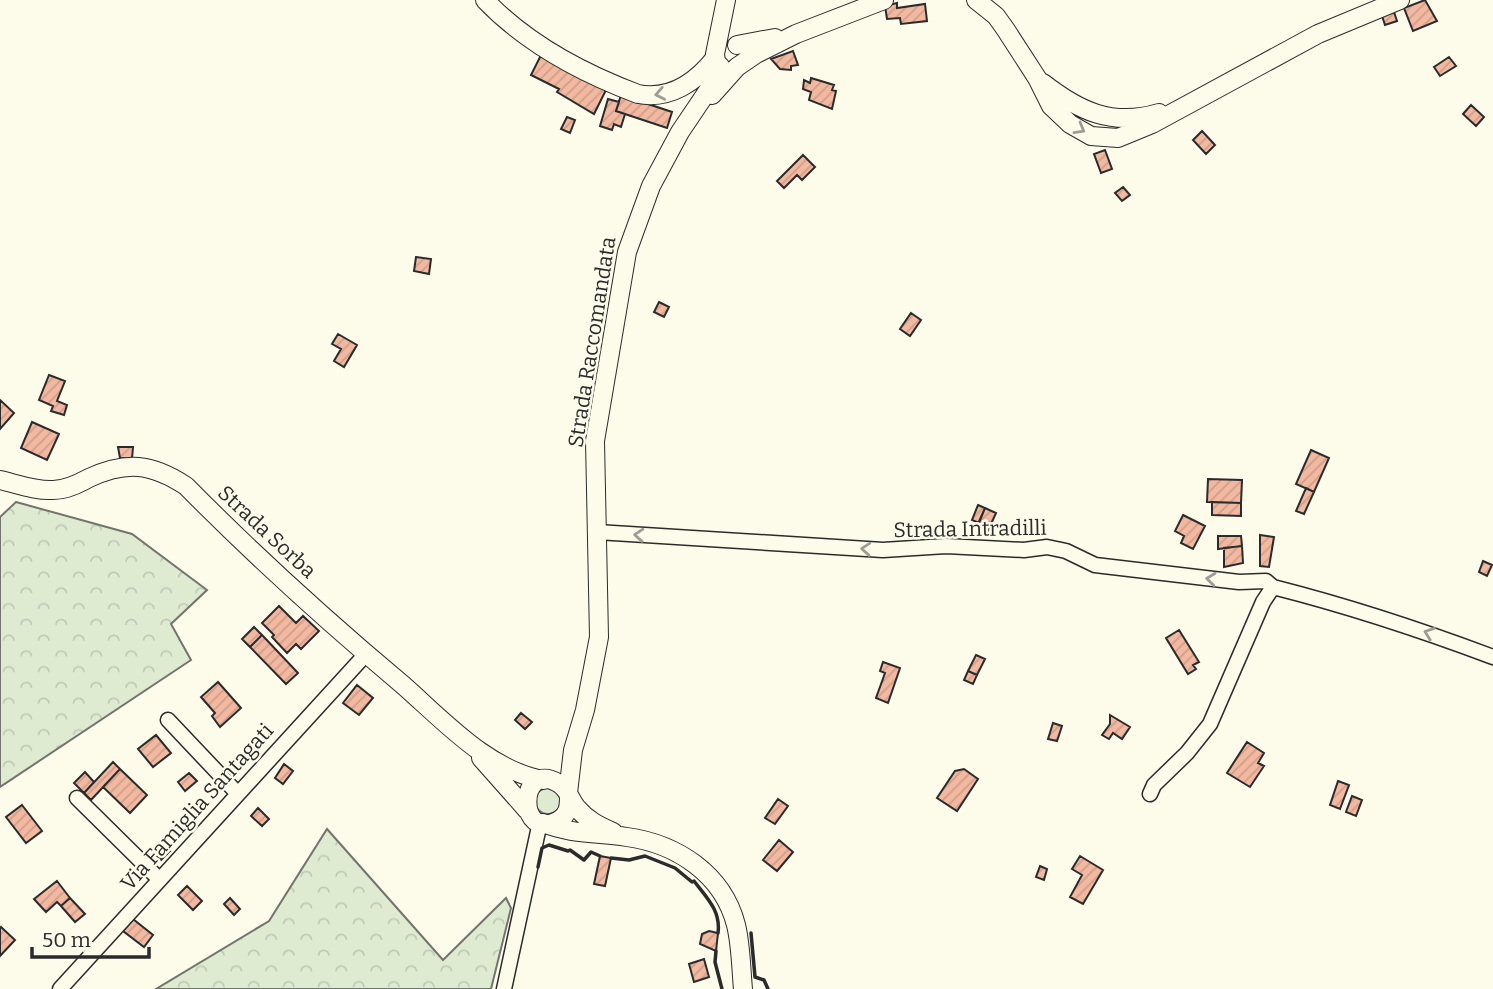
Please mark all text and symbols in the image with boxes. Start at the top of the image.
one-way arrow [654,85,666,100]
one-way arrow [1072,121,1085,134]
street label: Strada Raccomandata [562,234,622,449]
street label: Strada Sorba [212,480,322,584]
street label: Strada Intradilli [893,515,1047,543]
one-way arrow [633,528,644,543]
one-way arrow [860,542,871,557]
one-way arrow [1205,572,1216,587]
one-way arrow [1424,627,1436,641]
street label: Via Famiglia Santagati [115,718,279,896]
scale bar [32,916,149,960]
text: 50 m [42,927,91,953]

